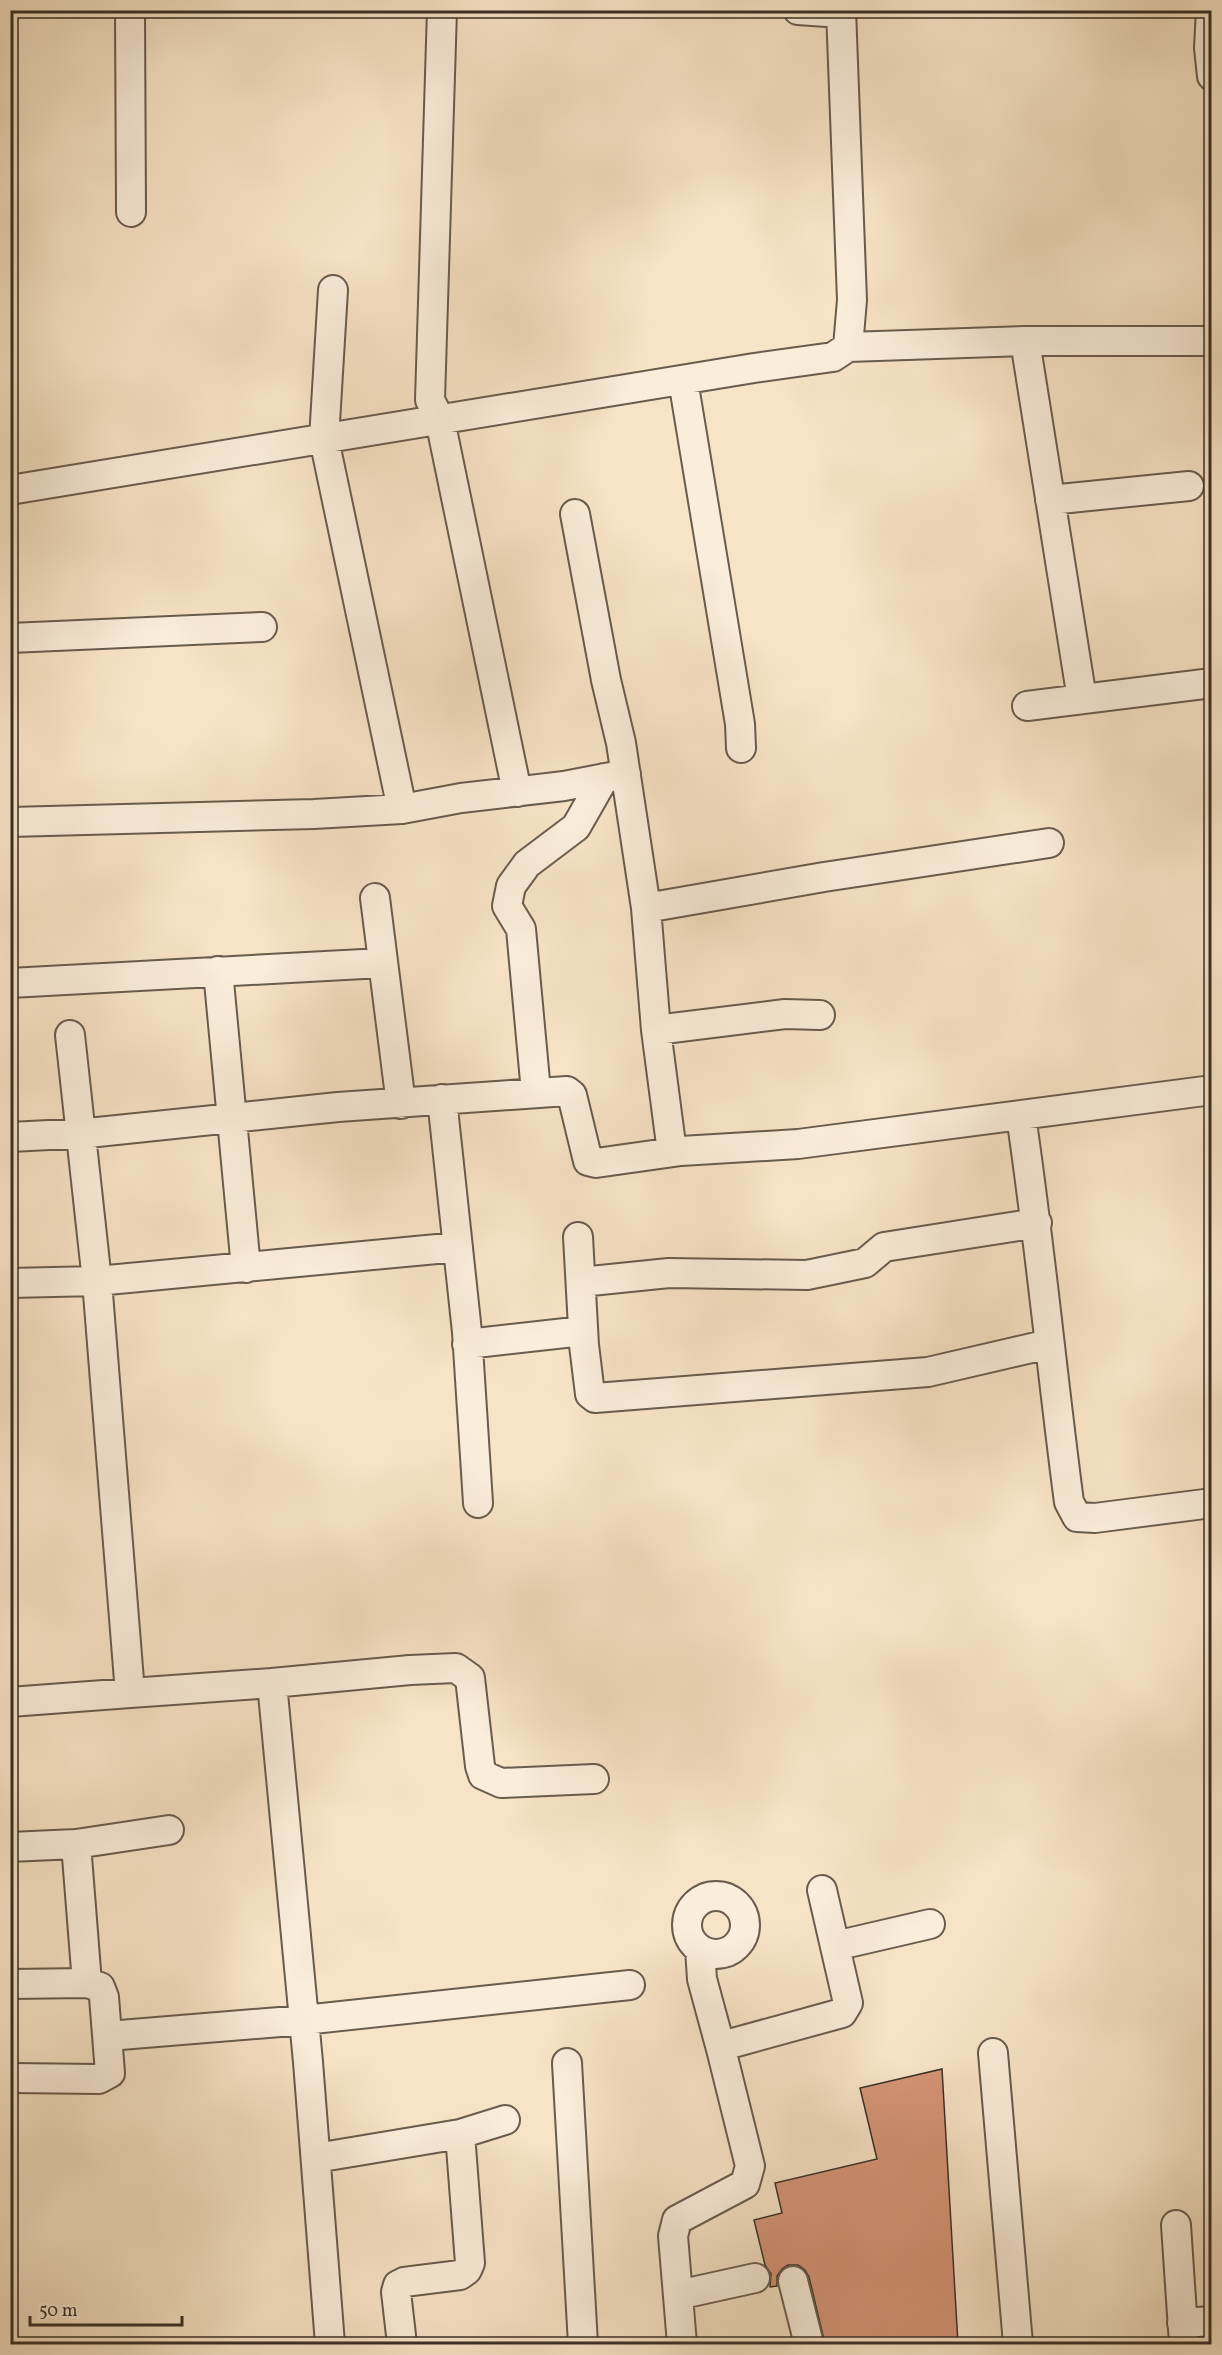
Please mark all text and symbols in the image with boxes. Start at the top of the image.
scale bar [30,2289,182,2327]
text: 50 m [39,2299,78,2324]

